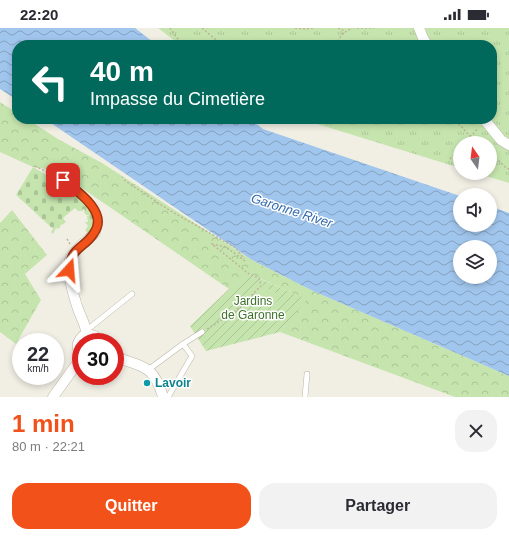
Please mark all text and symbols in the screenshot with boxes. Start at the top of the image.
text: 22:20 [20,6,58,23]
icon: left [24,56,76,108]
text: 40 m [90,56,154,87]
text: Impasse du Cimetière [90,89,265,109]
north arrow [453,136,497,180]
map controls [453,136,497,284]
pin [46,163,80,197]
icon: arrive [52,169,74,191]
button: sound [453,188,497,232]
water label: Garonne River [249,190,335,231]
button: layers [453,240,497,284]
position arrow [48,249,90,291]
park label: Jardins de Garonne [221,294,285,322]
speed limit sign: 30 [72,333,124,385]
text: 22 [27,343,49,365]
text: km/h [27,363,49,374]
place label: Lavoir [155,376,191,390]
marker: Lavoir [142,378,152,388]
text: 1 min [12,410,75,437]
button: close [455,410,497,452]
text: 80 m · 22:21 [12,439,85,454]
button: Quitter [12,483,251,529]
button: Partager [259,483,497,529]

